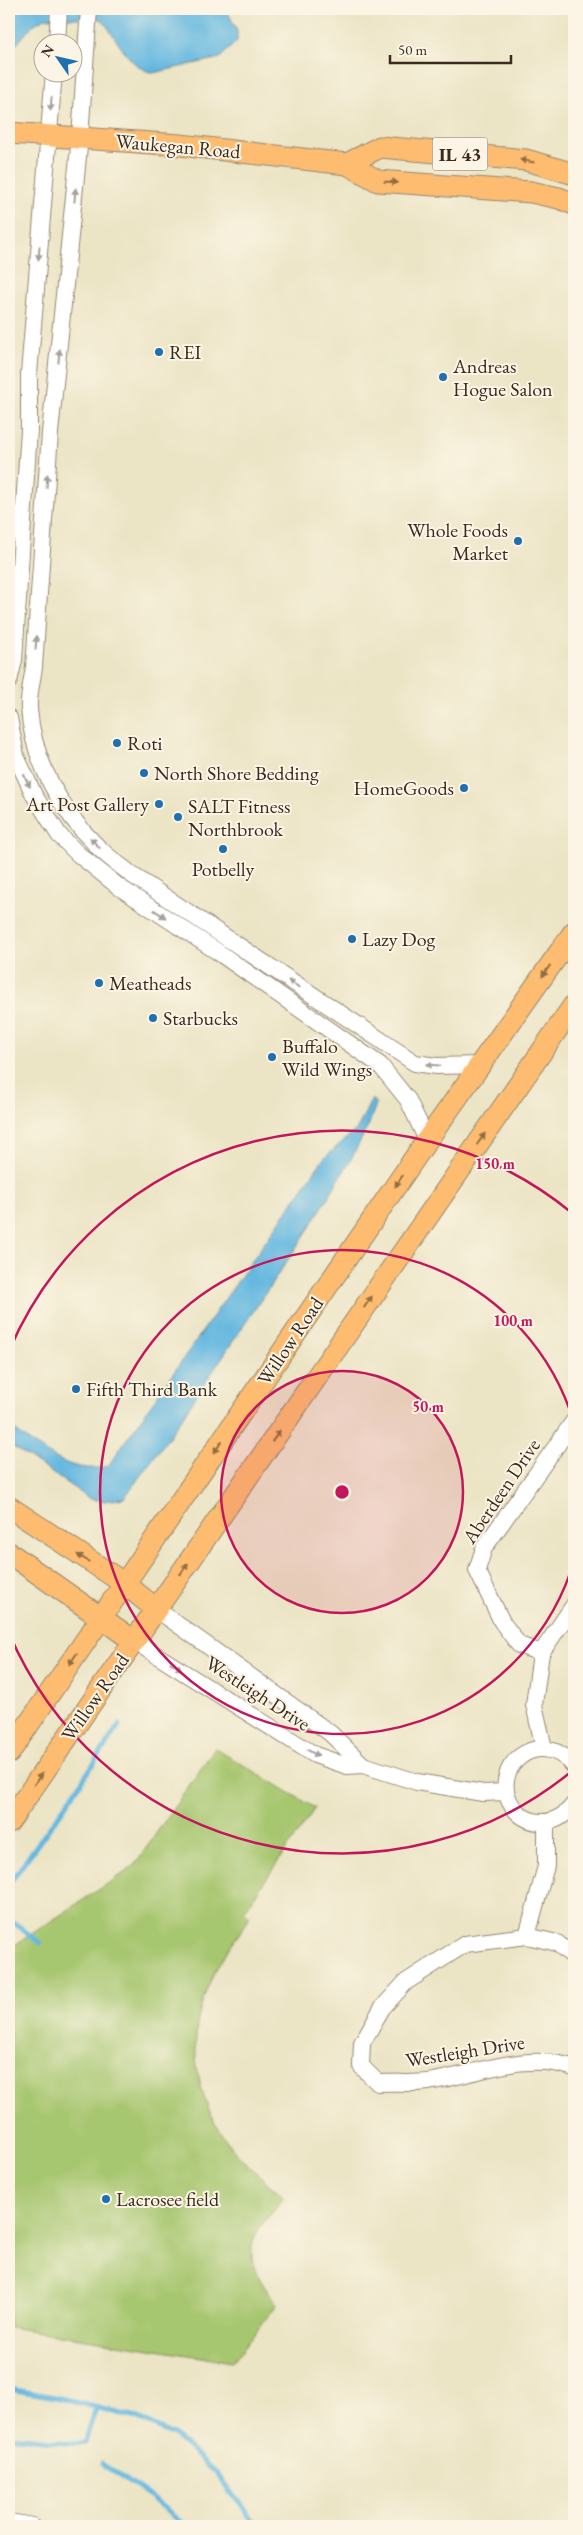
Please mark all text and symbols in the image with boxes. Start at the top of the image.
north arrow [32,32,82,82]
scale bar [390,32,512,64]
text: N [37,40,58,60]
text: 50 m [398,40,427,59]
one-way arrow [47,96,55,112]
street label: Waukegan Road [115,128,242,164]
road number: IL 43 [432,138,488,170]
one-way arrow [519,157,535,165]
one-way arrow [383,178,399,186]
one-way arrow [71,186,79,202]
one-way arrow [35,246,43,262]
place label: REI [169,339,202,365]
marker: REI [153,346,165,358]
one-way arrow [55,348,63,364]
place label: Andreas Hogue Salon [452,353,553,402]
marker: Andreas Hogue Salon [437,371,449,383]
one-way arrow [43,473,51,489]
place label: Whole Foods Market [407,517,509,566]
marker: Whole Foods Market [512,535,524,547]
one-way arrow [32,635,40,651]
place label: Roti [127,730,162,756]
marker: Roti [111,737,123,749]
place label: North Shore Bedding [154,760,319,786]
marker: North Shore Bedding [138,767,150,779]
one-way arrow [23,774,32,789]
place label: HomeGoods [354,775,454,801]
marker: HomeGoods [458,782,470,794]
place label: Art Post Gallery [25,791,149,817]
place label: SALT Fitness Northbrook [188,793,291,842]
marker: Art Post Gallery [153,798,165,810]
marker: SALT Fitness Northbrook [172,811,184,823]
one-way arrow [89,838,101,850]
marker: Potbelly [217,843,229,855]
place label: Potbelly [192,856,255,882]
one-way arrow [153,909,166,918]
place label: Lazy Dog [362,926,436,952]
marker: Lazy Dog [346,933,358,945]
one-way arrow [541,964,551,978]
place label: Meatheads [109,970,191,996]
marker: Meatheads [93,977,105,989]
one-way arrow [287,979,301,989]
place label: Starbucks [163,1005,238,1031]
marker: Starbucks [147,1012,159,1024]
place label: Buffalo Wild Wings [282,1033,372,1082]
marker: Buffalo Wild Wings [266,1051,278,1063]
one-way arrow [424,1061,440,1069]
one-way arrow [476,1133,486,1146]
text: 150 m [475,1154,515,1173]
one-way arrow [394,1174,404,1188]
street label: Willow Road [251,1291,330,1390]
one-way arrow [364,1295,373,1309]
text: 100 m [493,1311,533,1330]
place label: Fifth Third Bank [86,1376,218,1402]
marker: Fifth Third Bank [70,1383,82,1395]
text: 50 m [412,1397,444,1416]
one-way arrow [271,1429,281,1442]
street label: Aberdeen Drive [456,1433,546,1549]
one-way arrow [213,1440,223,1454]
centre of rings [333,1483,351,1501]
one-way arrow [77,1553,90,1563]
one-way arrow [179,1562,189,1576]
street label: Willow Road [55,1647,135,1746]
street label: Westleigh Drive [201,1649,316,1737]
one-way arrow [68,1652,78,1666]
one-way arrow [169,1661,182,1670]
one-way arrow [306,1749,320,1757]
one-way arrow [34,1773,43,1786]
street label: Westleigh Drive [404,2029,527,2073]
place label: Lacrosee field [116,2186,220,2212]
marker: Lacrosee field [100,2193,112,2205]

